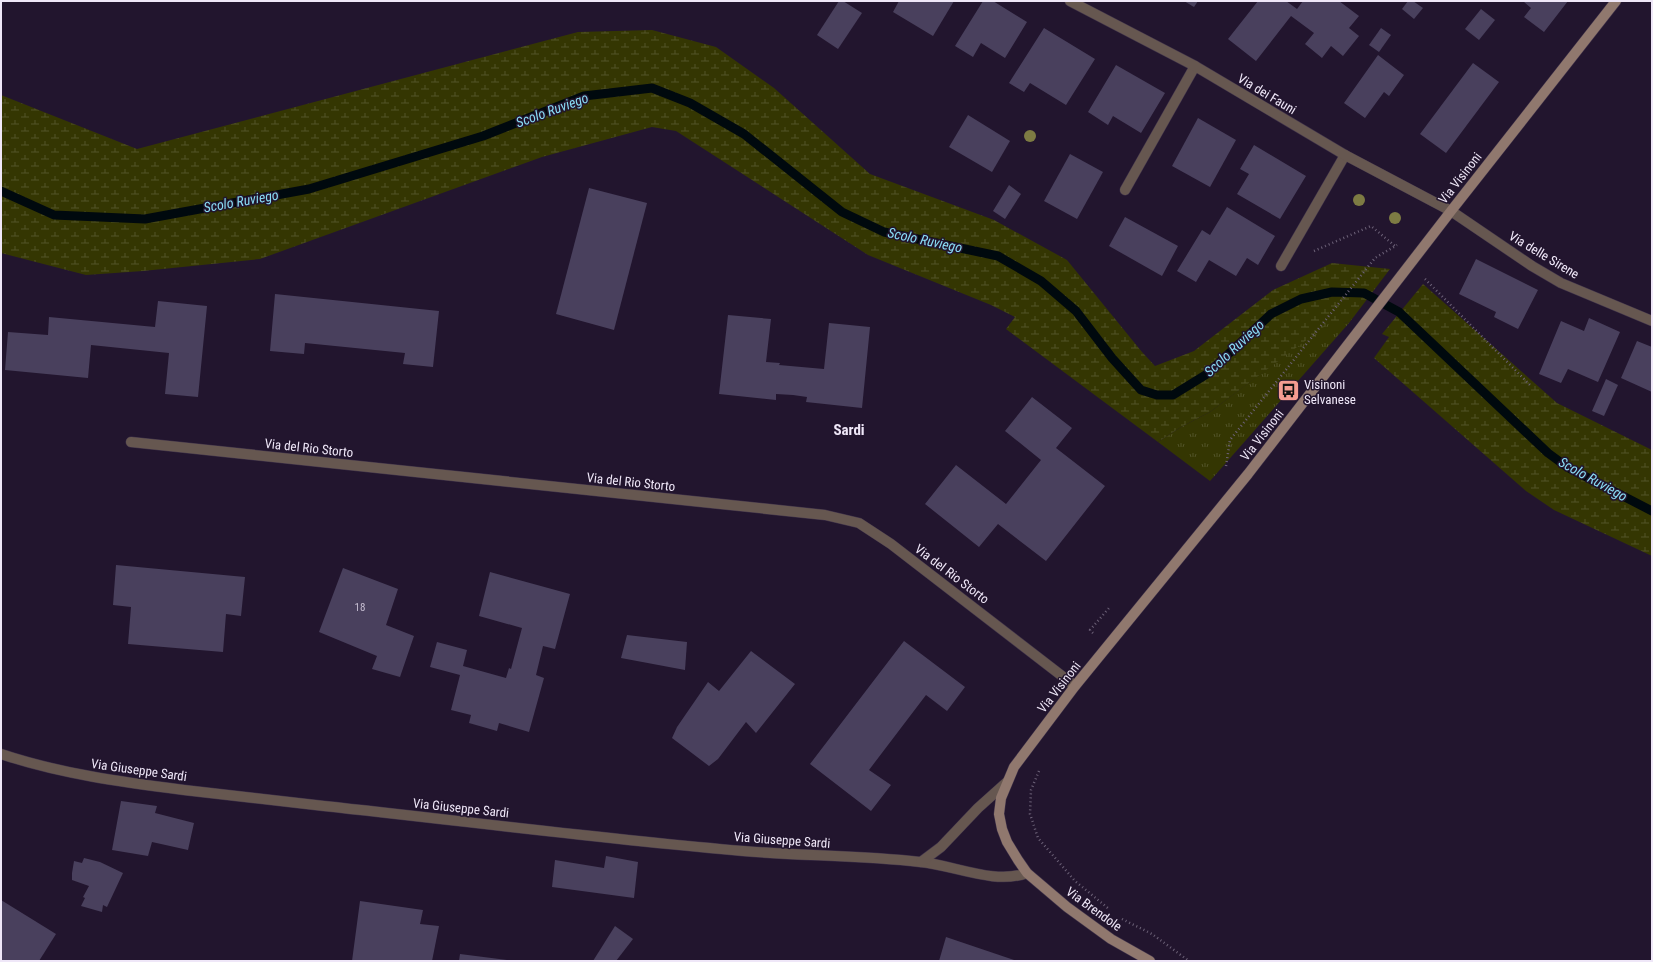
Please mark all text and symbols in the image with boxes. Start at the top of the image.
street label: Via dei Fauni [1235,71,1299,117]
water label: Scolo Ruviego [514,89,591,130]
street label: Via Visinoni [1435,149,1485,207]
water label: Scolo Ruviego [202,187,280,215]
water label: Scolo Ruviego [886,224,964,256]
street label: Via delle Sirene [1506,228,1582,282]
water label: Scolo Ruviego [1201,316,1267,380]
place label: Visinoni Selvanese [1304,377,1356,407]
bus stop icon: Visinoni Selvanese [1276,378,1302,404]
street label: Via Visinoni [1237,406,1287,464]
district label: Sardi [833,421,865,439]
street label: Via del Rio Storto [264,436,354,460]
water label: Scolo Ruviego [1556,454,1630,504]
street label: Via del Rio Storto [586,470,676,494]
street label: Via del Rio Storto [912,541,992,607]
house number: 18 [355,601,365,614]
street label: Via Visinoni [1034,658,1084,716]
street label: Via Giuseppe Sardi [90,756,188,784]
street label: Via Giuseppe Sardi [412,795,510,821]
street label: Via Giuseppe Sardi [733,829,831,851]
street label: Via Brendole [1063,884,1125,934]

